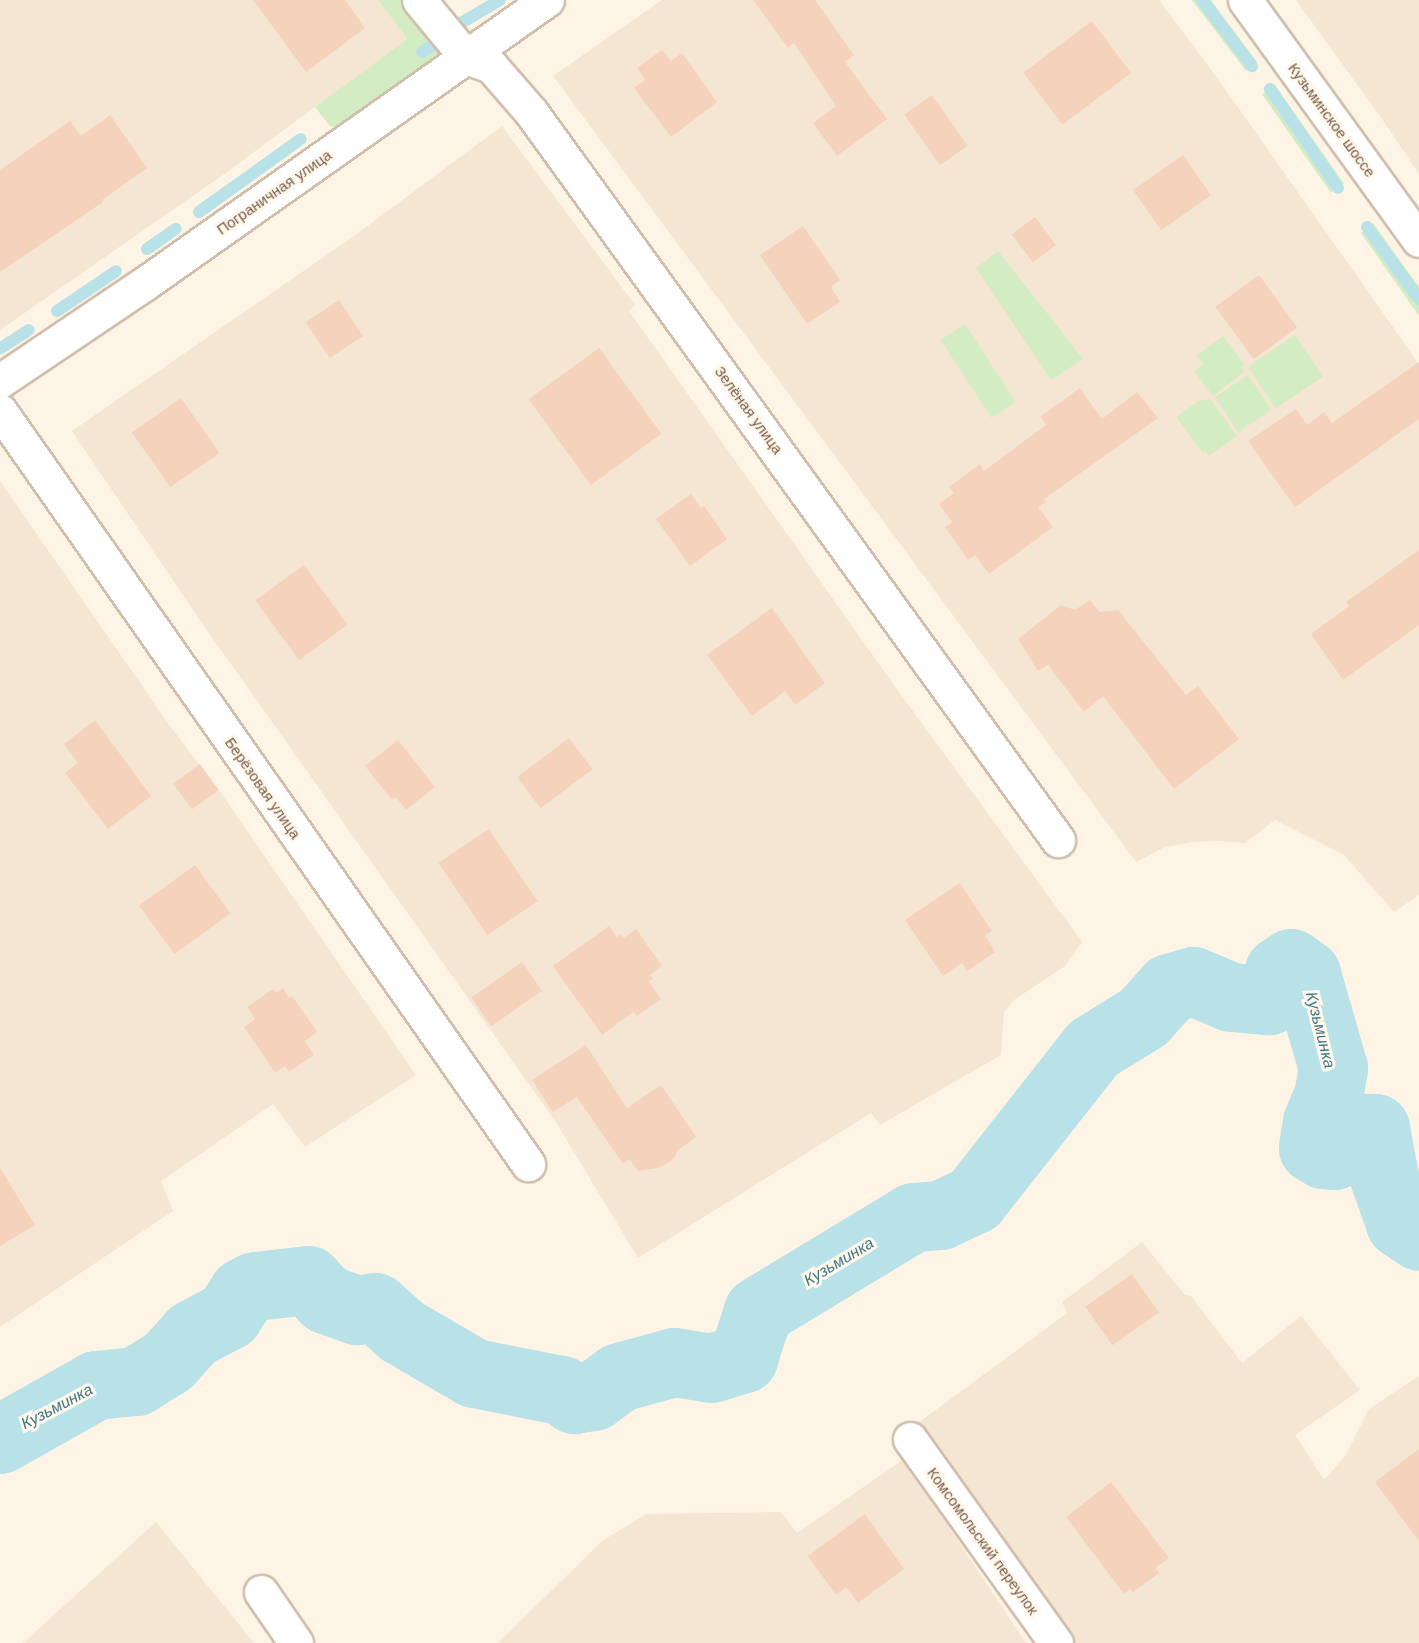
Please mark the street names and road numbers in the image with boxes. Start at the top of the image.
street label: Кузьминское шоссе [1285,59,1379,181]
street label: Пограничная улица [213,146,335,238]
street label: Зелёная улица [711,363,787,457]
street label: Берёзовая улица [221,734,305,842]
street label: Комсомольский переулок [924,1464,1042,1618]

